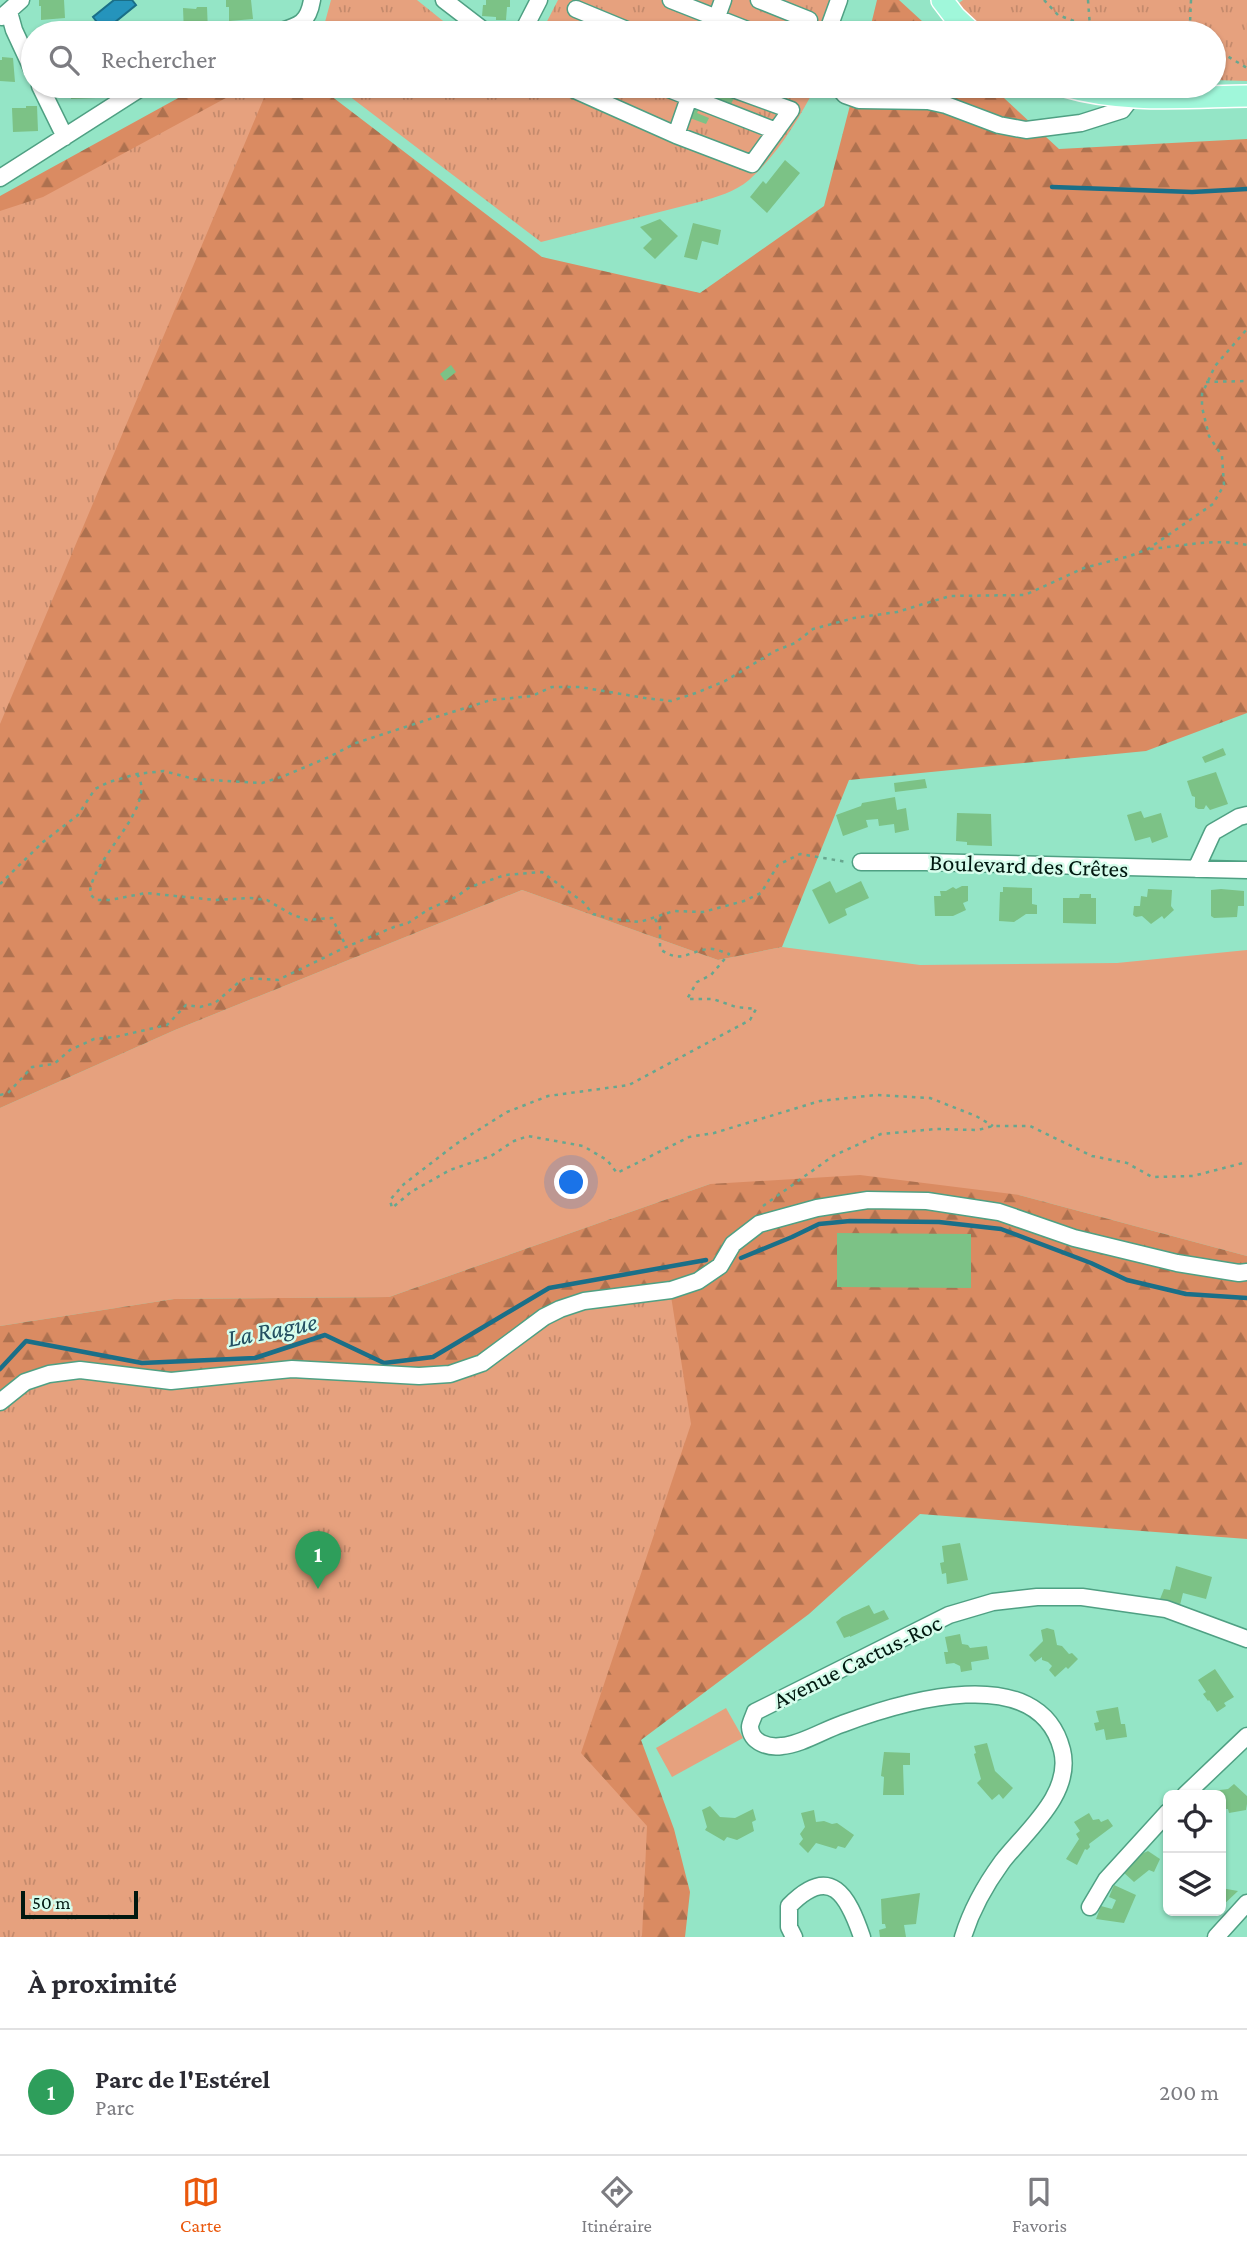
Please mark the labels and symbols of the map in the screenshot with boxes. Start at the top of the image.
street label: Boulevard des Crêtes [929,848,1129,882]
your location [554,1165,588,1199]
water label: La Rague [225,1307,319,1353]
pin: 1 [295,1531,341,1589]
street label: Avenue Cactus-Roc [768,1609,946,1713]
scale bar [21,1888,138,1920]

